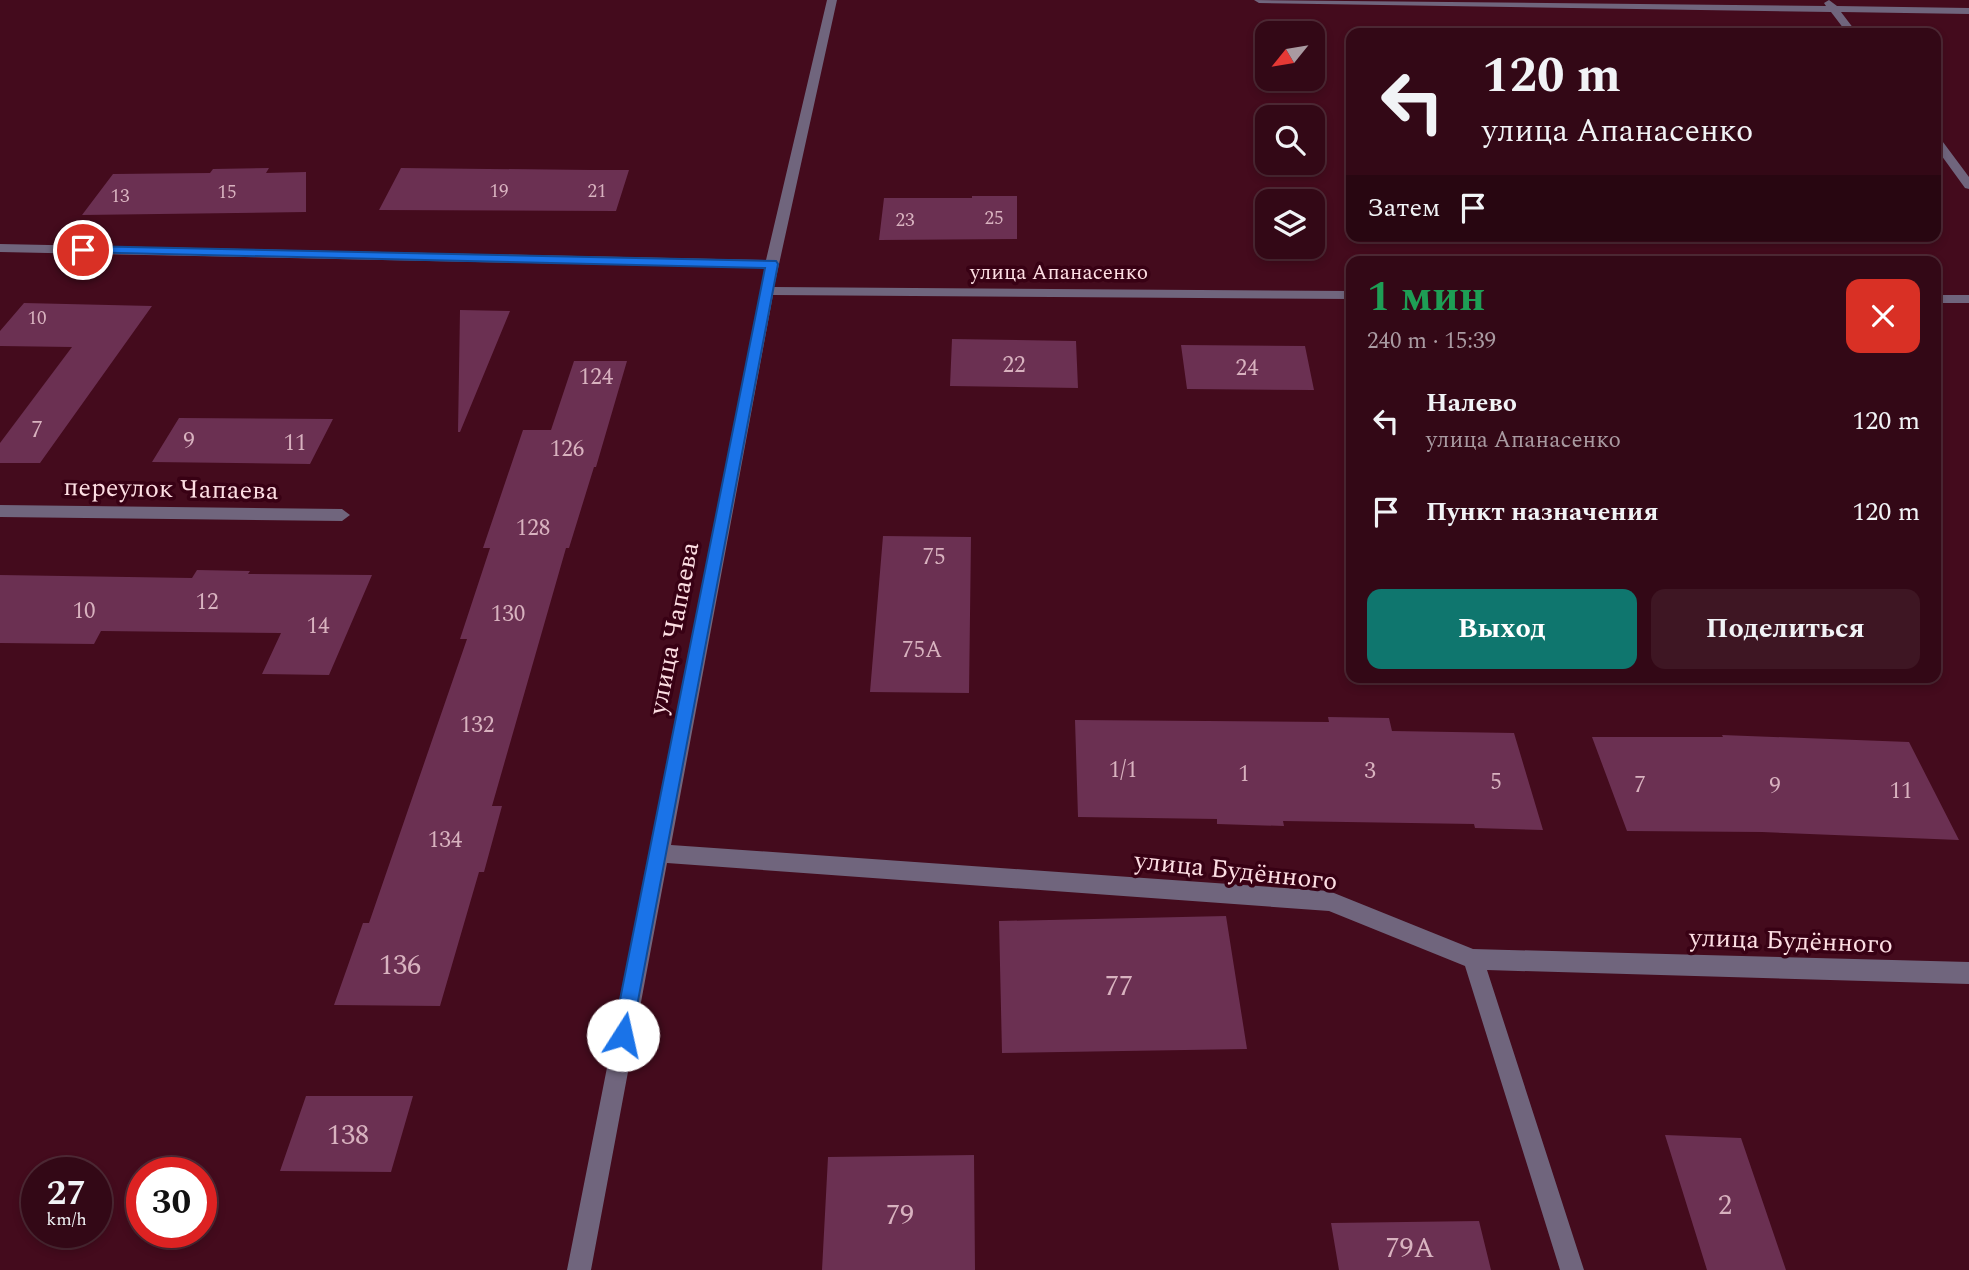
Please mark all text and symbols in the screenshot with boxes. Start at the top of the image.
north arrow [1255,21,1325,91]
map controls [1255,21,1325,259]
text: 120 m [1482,39,1621,114]
icon: left [1367,56,1458,147]
button: search [1255,105,1325,175]
text: улица Апанасенко [1482,107,1753,156]
house number: 19 [489,177,509,206]
house number: 21 [587,177,607,206]
house number: 15 [217,178,237,207]
house number: 13 [110,182,130,211]
text: Затем [1367,188,1440,228]
button: layers [1255,189,1325,259]
icon: arrive [1454,189,1492,227]
house number: 25 [984,204,1004,233]
house number: 23 [895,206,915,235]
pin [53,220,113,280]
icon: arrive [64,231,102,269]
street label: улица Апанасенко [969,257,1148,289]
text: 1 мин [1367,266,1485,329]
button: close [1846,279,1920,353]
house number: 10 [27,304,47,333]
text: 240 m · 15:39 [1367,324,1496,359]
house number: 22 [1003,348,1026,383]
house number: 24 [1236,351,1259,386]
house number: 124 [579,360,614,395]
text: Налево [1426,383,1517,423]
text: 120 m [1852,401,1920,441]
icon: left [1367,402,1405,440]
house number: 7 [31,413,43,448]
text: улица Апанасенко [1426,423,1621,458]
house number: 9 [183,424,195,459]
house number: 11 [284,426,307,461]
house number: 126 [550,432,584,467]
street label: переулок Чапаева [63,467,279,511]
text: Пункт назначения [1426,492,1659,532]
text: 120 m [1852,492,1920,532]
icon: arrive [1367,493,1405,531]
house number: 128 [516,511,550,546]
street label: улица Чапаева [637,538,710,719]
house number: 75 [923,540,946,575]
house number: 12 [196,585,219,620]
button: Выход [1367,589,1637,669]
button: Поделиться [1651,589,1920,669]
house number: 10 [73,594,96,629]
house number: 130 [491,597,525,632]
house number: 14 [307,609,330,644]
house number: 75А [902,633,942,668]
house number: 132 [460,708,494,743]
house number: 1/1 [1109,753,1137,788]
house number: 3 [1364,754,1376,789]
house number: 1 [1238,757,1250,792]
house number: 5 [1490,765,1502,800]
house number: 7 [1634,768,1646,803]
house number: 9 [1769,769,1781,804]
house number: 11 [1890,774,1913,809]
house number: 134 [428,823,463,858]
street label: улица Будённого [1132,840,1339,902]
street label: улица Будённого [1687,917,1893,965]
house number: 136 [379,944,421,987]
house number: 77 [1105,965,1133,1008]
position arrow [586,998,660,1072]
house number: 138 [327,1114,369,1157]
speed limit sign: 30 [126,1157,217,1248]
text: 27 [47,1167,86,1220]
house number: 2 [1718,1184,1732,1227]
house number: 79 [886,1194,914,1237]
text: km/h [46,1206,87,1233]
house number: 79А [1385,1227,1435,1270]

